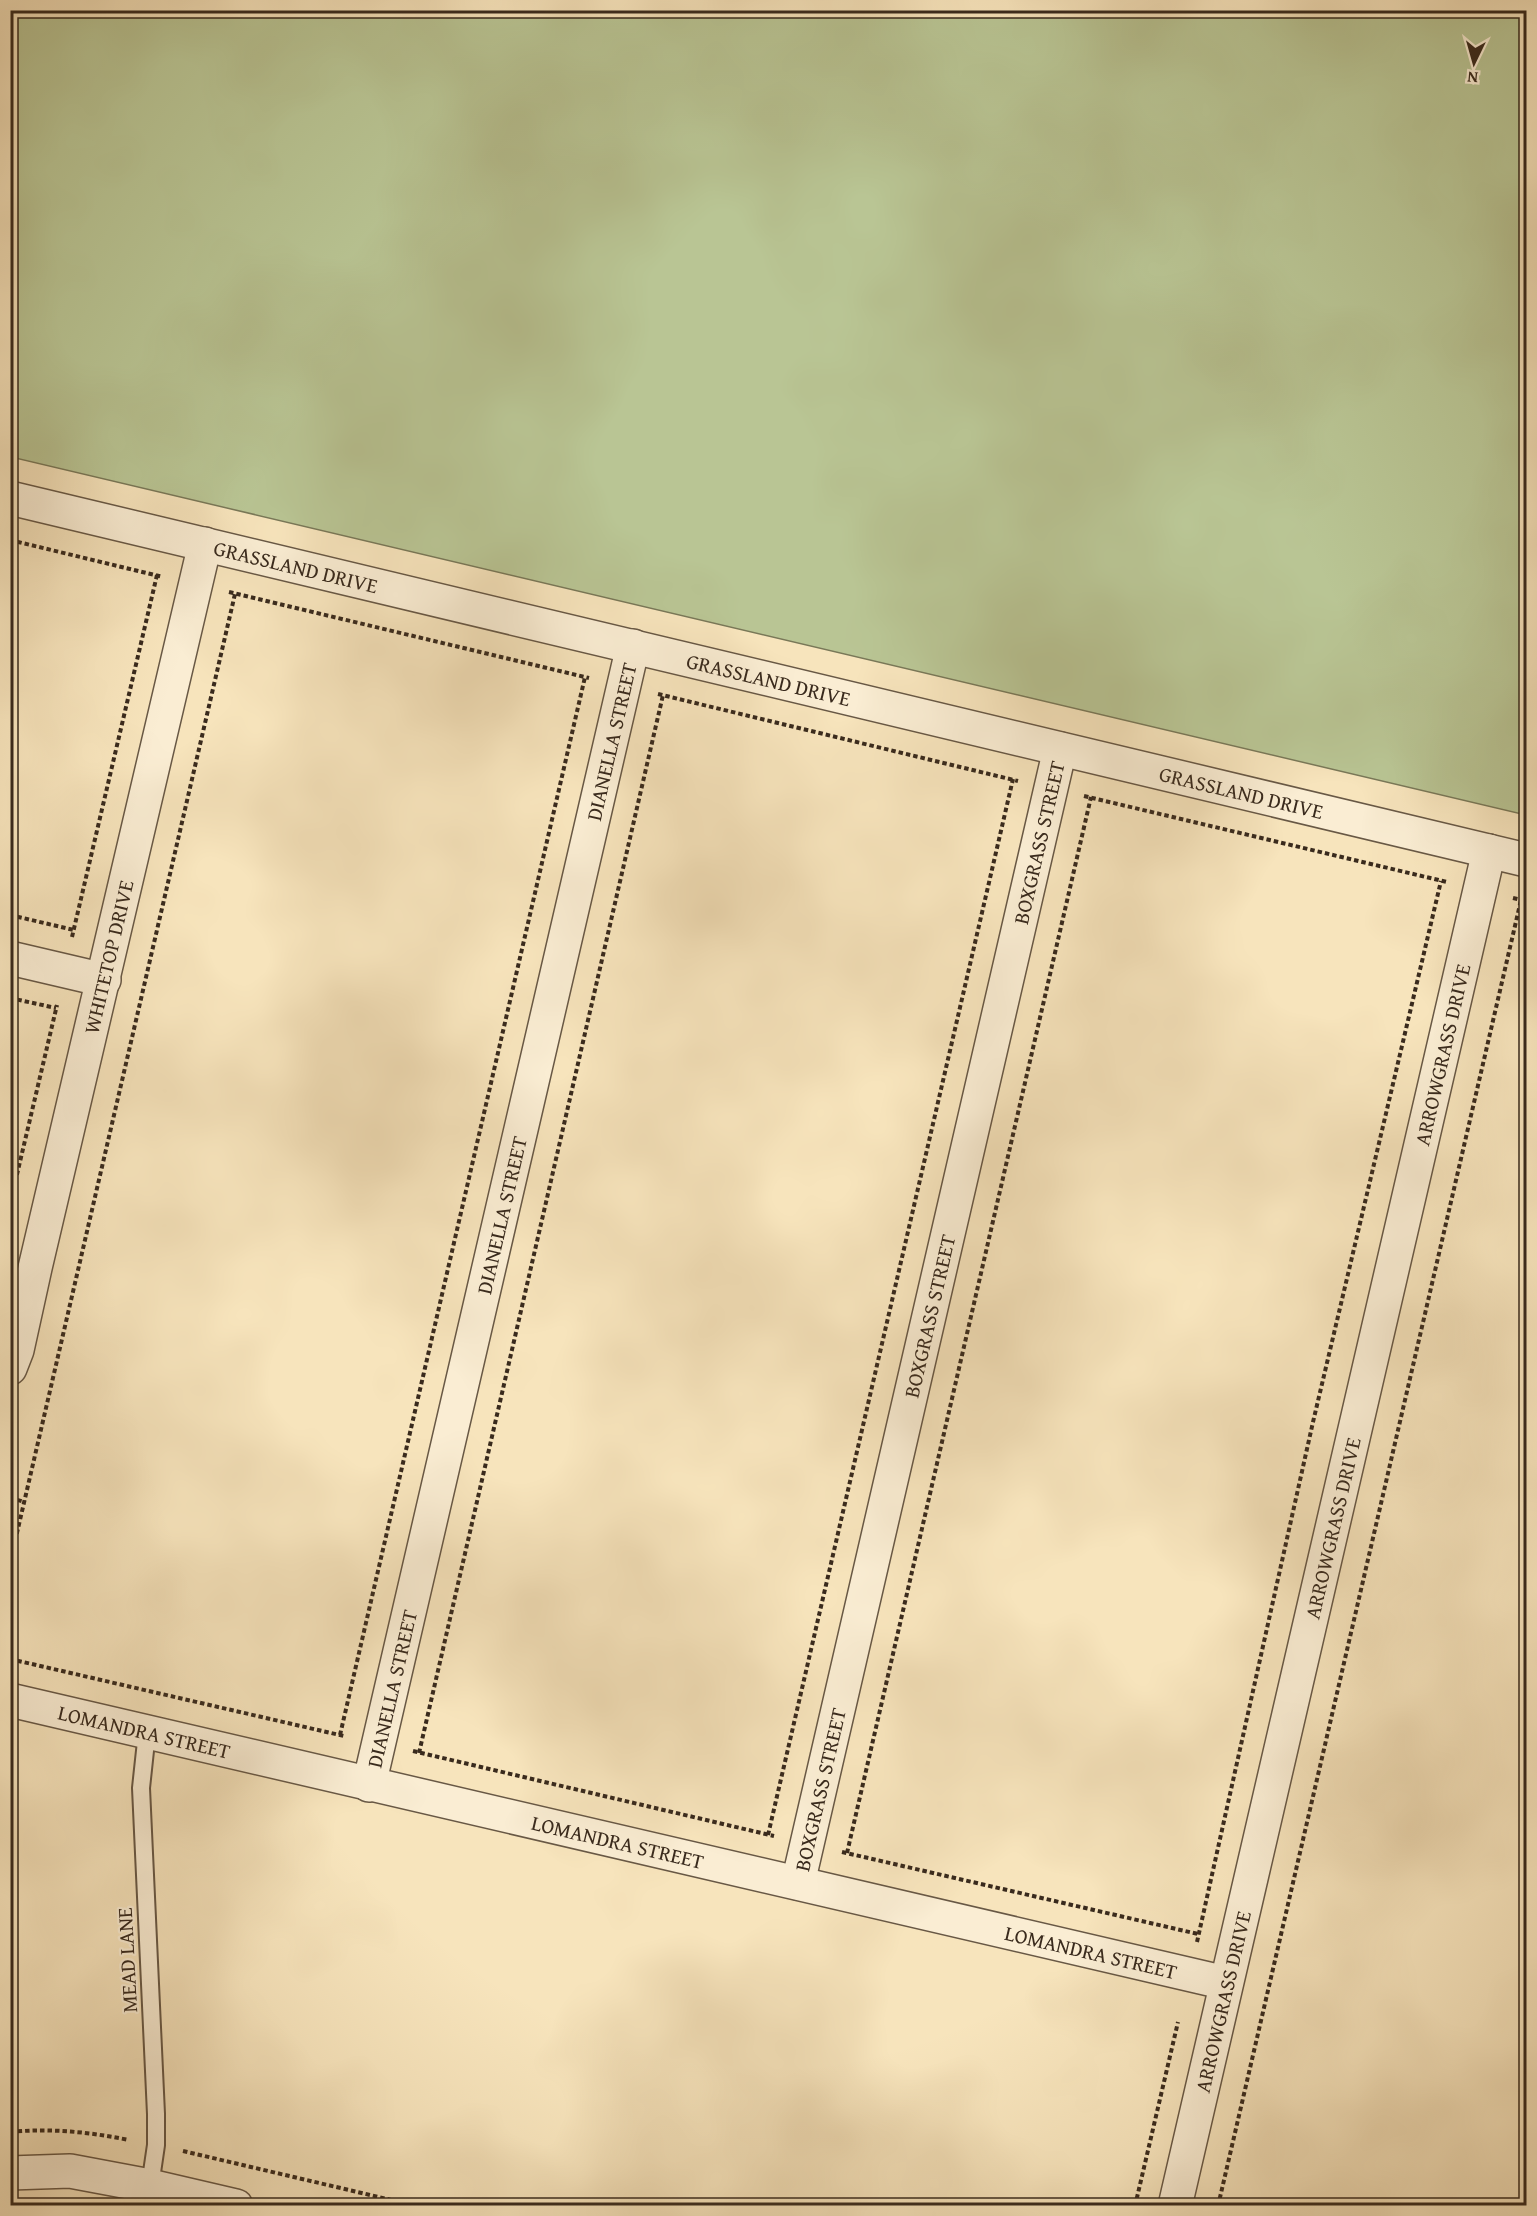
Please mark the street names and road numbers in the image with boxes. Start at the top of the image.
street label: GRASSLAND DRIVE [211,532,381,601]
street label: GRASSLAND DRIVE [684,645,854,714]
street label: DIANELLA STREET [578,659,644,824]
street label: BOXGRASS STREET [1005,757,1072,927]
street label: GRASSLAND DRIVE [1156,757,1327,827]
street label: WHITETOP DRIVE [75,876,141,1037]
street label: ARROWGRASS DRIVE [1406,960,1478,1148]
street label: DIANELLA STREET [468,1133,534,1297]
street label: BOXGRASS STREET [895,1231,963,1401]
street label: ARROWGRASS DRIVE [1296,1434,1368,1622]
street label: DIANELLA STREET [358,1606,425,1771]
street label: LOMANDRA STREET [55,1696,234,1766]
street label: BOXGRASS STREET [786,1705,854,1874]
street label: LOMANDRA STREET [528,1806,707,1877]
street label: MEAD LANE [109,1906,145,2013]
street label: ARROWGRASS DRIVE [1186,1907,1259,2095]
street label: LOMANDRA STREET [1002,1917,1181,1987]

